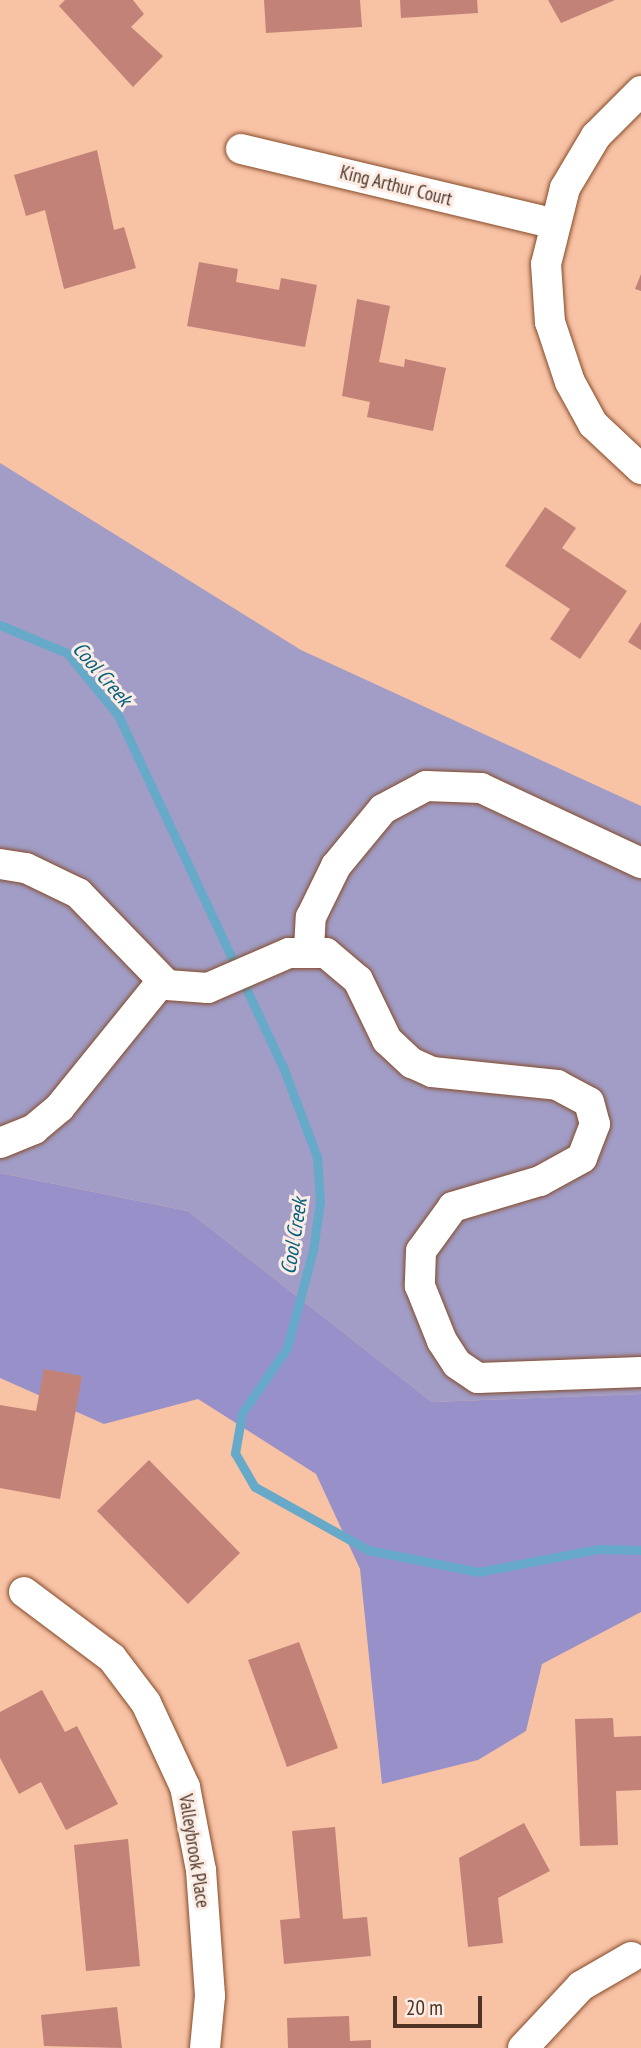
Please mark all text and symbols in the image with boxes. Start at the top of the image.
street label: King Arthur Court [337,161,455,211]
water label: Cool Creek [67,637,137,711]
water label: Cool Creek [276,1196,312,1276]
street label: Valleybrook Place [174,1792,214,1910]
scale bar [396,1982,485,2026]
text: 20 m [406,1994,443,2021]

